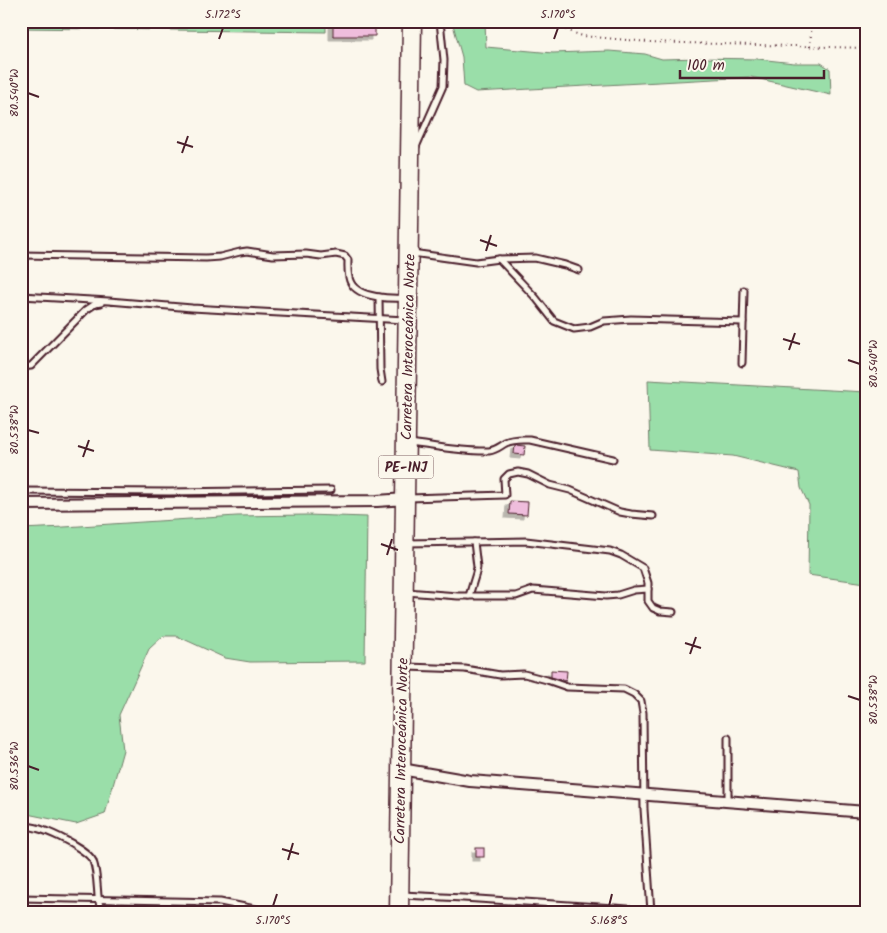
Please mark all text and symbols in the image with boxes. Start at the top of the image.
text: 5.172°S [205,5,242,24]
text: 5.170°S [540,5,576,24]
scale bar [680,48,823,80]
text: 100 m [687,54,725,78]
text: 80.540°W [5,69,24,117]
street label: Carretera Interoceánica Norte [395,253,423,440]
text: 80.540°W [864,340,883,388]
text: 80.538°W [5,405,24,455]
road number: PE-1NJ [378,456,434,478]
street label: Carretera Interoceánica Norte [388,657,416,844]
text: 80.538°W [864,675,883,725]
text: 80.536°W [5,741,24,791]
text: 5.170°S [255,911,291,930]
text: 5.168°S [590,911,628,930]

